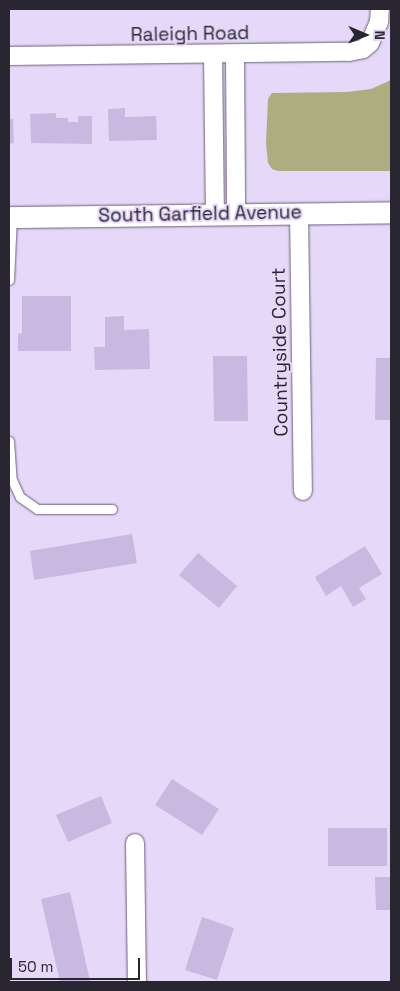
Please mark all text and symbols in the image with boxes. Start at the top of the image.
north arrow [340,10,390,60]
street label: Raleigh Road [130,22,250,46]
text: N [371,30,389,40]
street label: South Garfield Avenue [98,201,302,227]
street label: Countryside Court [267,267,293,437]
scale bar [12,948,142,980]
text: 50 m [18,957,53,976]

